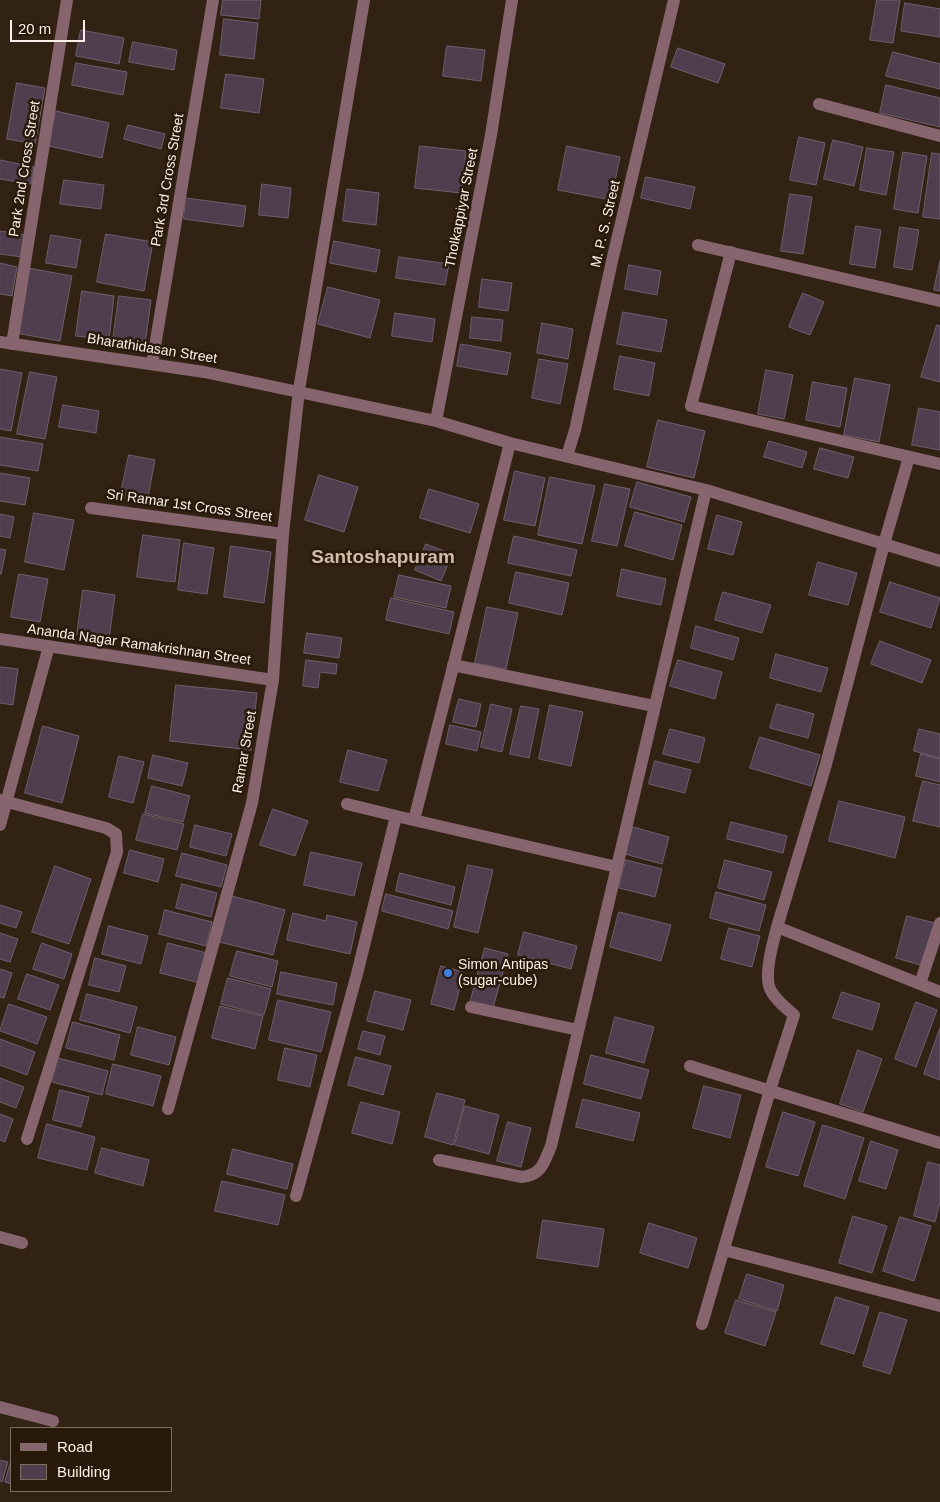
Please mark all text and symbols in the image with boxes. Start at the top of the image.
scale bar [12,10,88,42]
text: 20 m [18,20,51,37]
street label: Park 2nd Cross Street [6,100,44,238]
street label: Park 3rd Cross Street [148,112,188,248]
street label: Tholkappiyar Street [442,147,482,269]
street label: M. P. S. Street [588,179,624,269]
street label: Bharathidasan Street [86,330,218,368]
street label: Sri Ramar 1st Cross Street [105,486,273,526]
district label: Santoshapuram [311,547,455,569]
street label: Ananda Nagar Ramakrishnan Street [26,621,252,669]
street label: Ramar Street [229,710,261,794]
place label: Simon Antipas (sugar-cube) [458,957,548,990]
marker: Simon Antipas (sugar-cube) [442,967,454,979]
legend [10,1427,172,1492]
text: Road [57,1438,93,1455]
text: Building [57,1463,110,1480]

